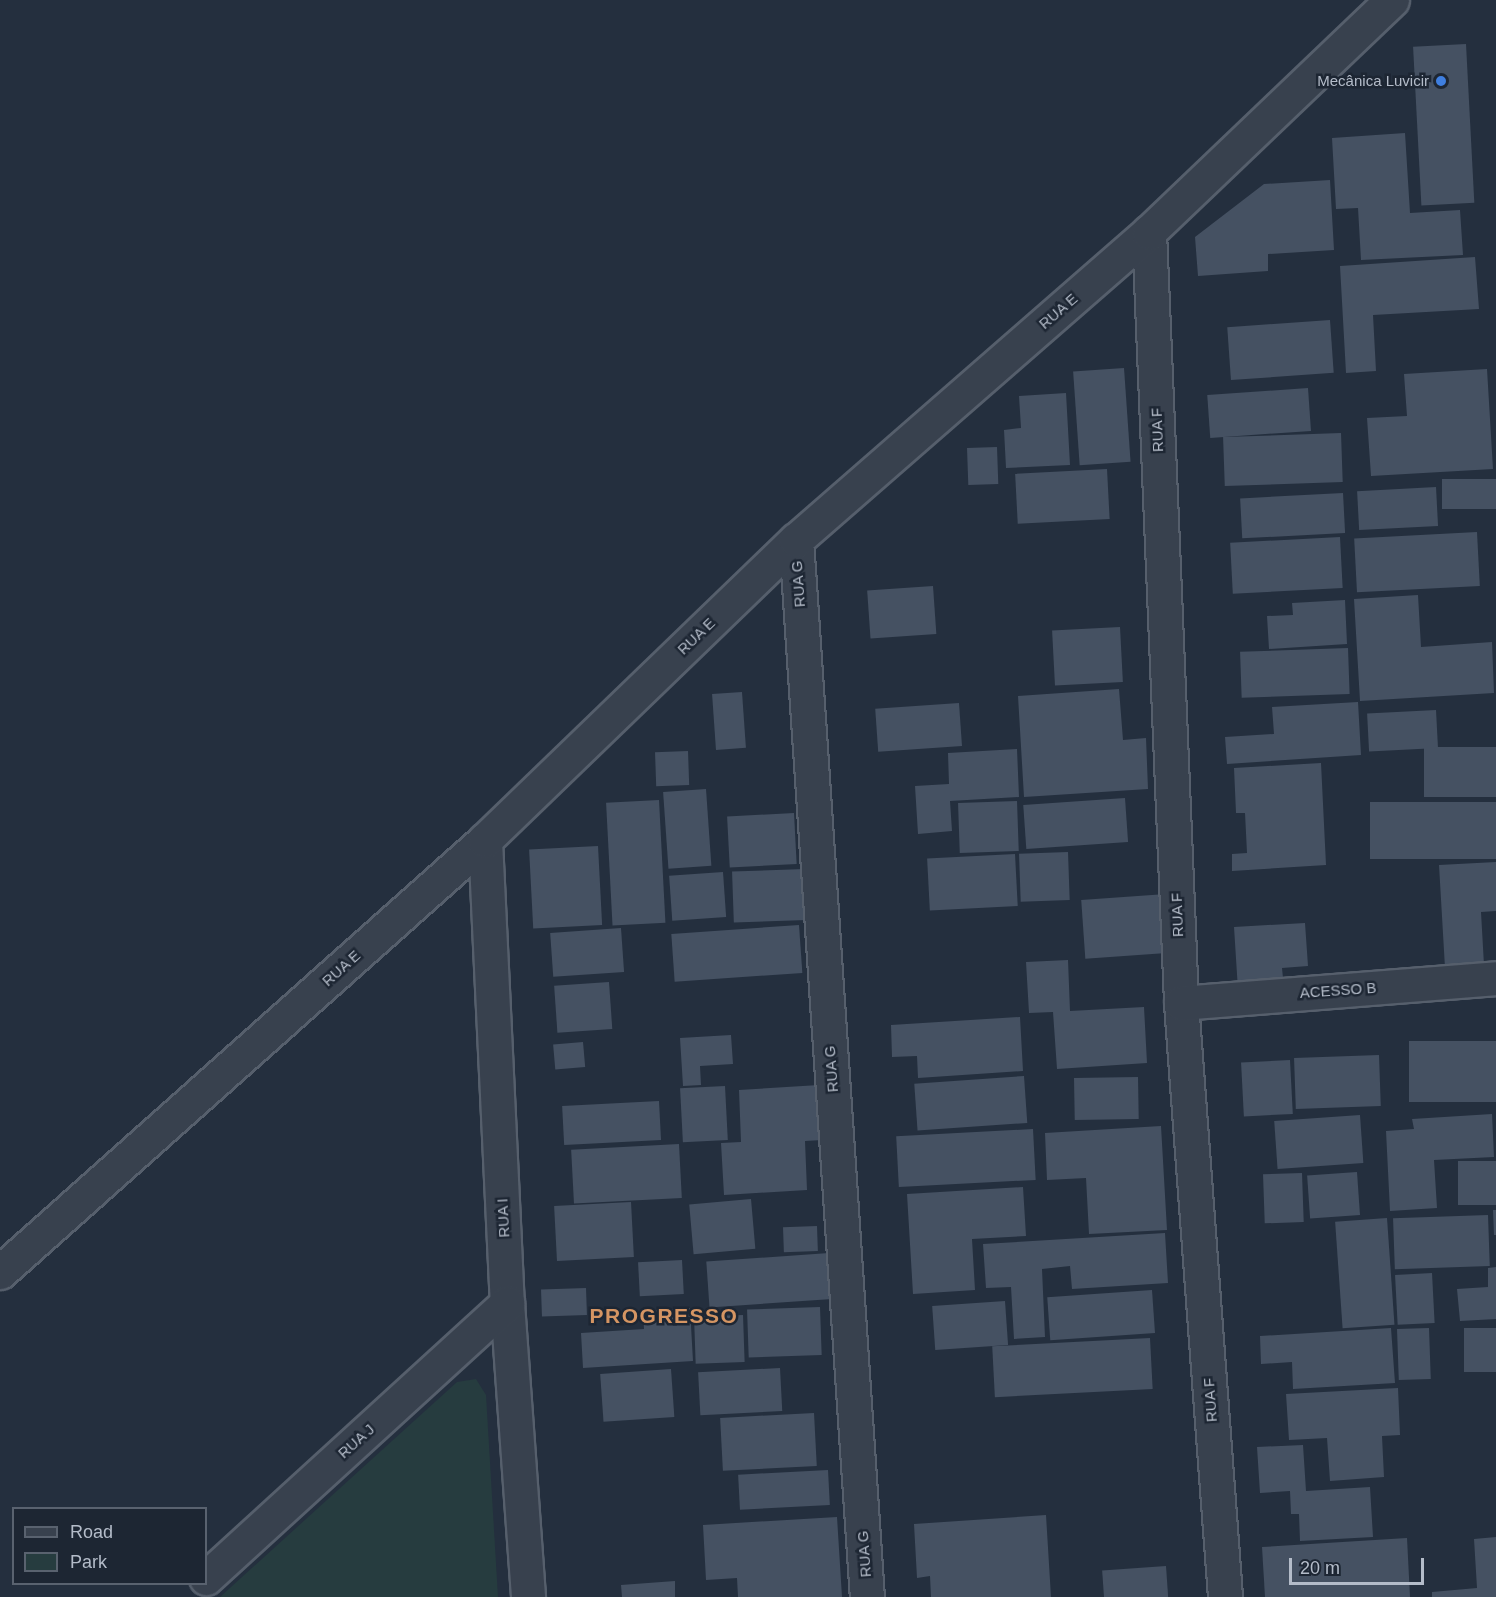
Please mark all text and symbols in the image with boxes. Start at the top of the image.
place label: Mecânica Luvicir [1317,72,1429,90]
marker: Mecânica Luvicir [1434,74,1448,88]
street label: RUA E [1035,289,1081,333]
street label: RUA F [1147,407,1167,453]
street label: RUA G [787,560,809,608]
street label: RUA E [673,614,719,658]
street label: RUA F [1167,892,1187,938]
street label: RUA E [318,946,364,990]
street label: ACESSO B [1299,978,1377,1002]
street label: RUA G [820,1045,842,1093]
street label: RUA I [493,1198,513,1238]
district label: PROGRESSO [590,1303,738,1329]
street label: RUA F [1199,1377,1221,1423]
street label: RUA J [334,1420,378,1462]
legend [12,1507,207,1585]
text: Road [70,1522,113,1542]
street label: RUA G [853,1530,875,1578]
scale bar [1292,1546,1427,1584]
text: Park [70,1552,107,1572]
text: 20 m [1300,1558,1340,1578]

